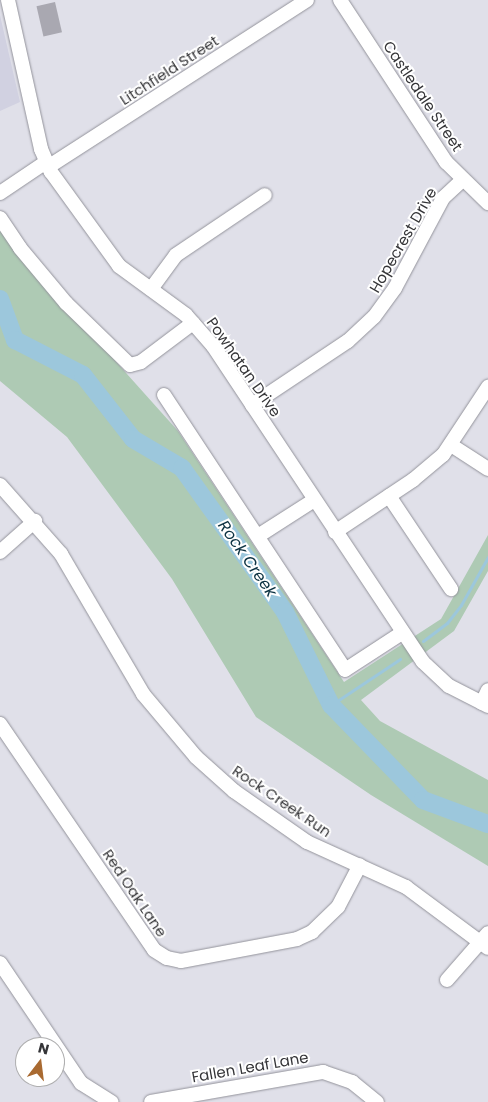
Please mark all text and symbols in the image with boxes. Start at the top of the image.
street label: Litchfield Street [116,31,222,109]
street label: Castledale Street [379,37,467,155]
street label: Hopecrest Drive [366,184,440,296]
street label: Powhatan Drive [203,314,285,420]
water label: Rock Creek [214,517,280,601]
street label: Rock Creek Run [229,761,335,841]
street label: Red Oak Lane [99,846,171,940]
north arrow [15,1037,65,1087]
text: N [36,1037,51,1059]
street label: Fallen Leaf Lane [190,1048,310,1086]

